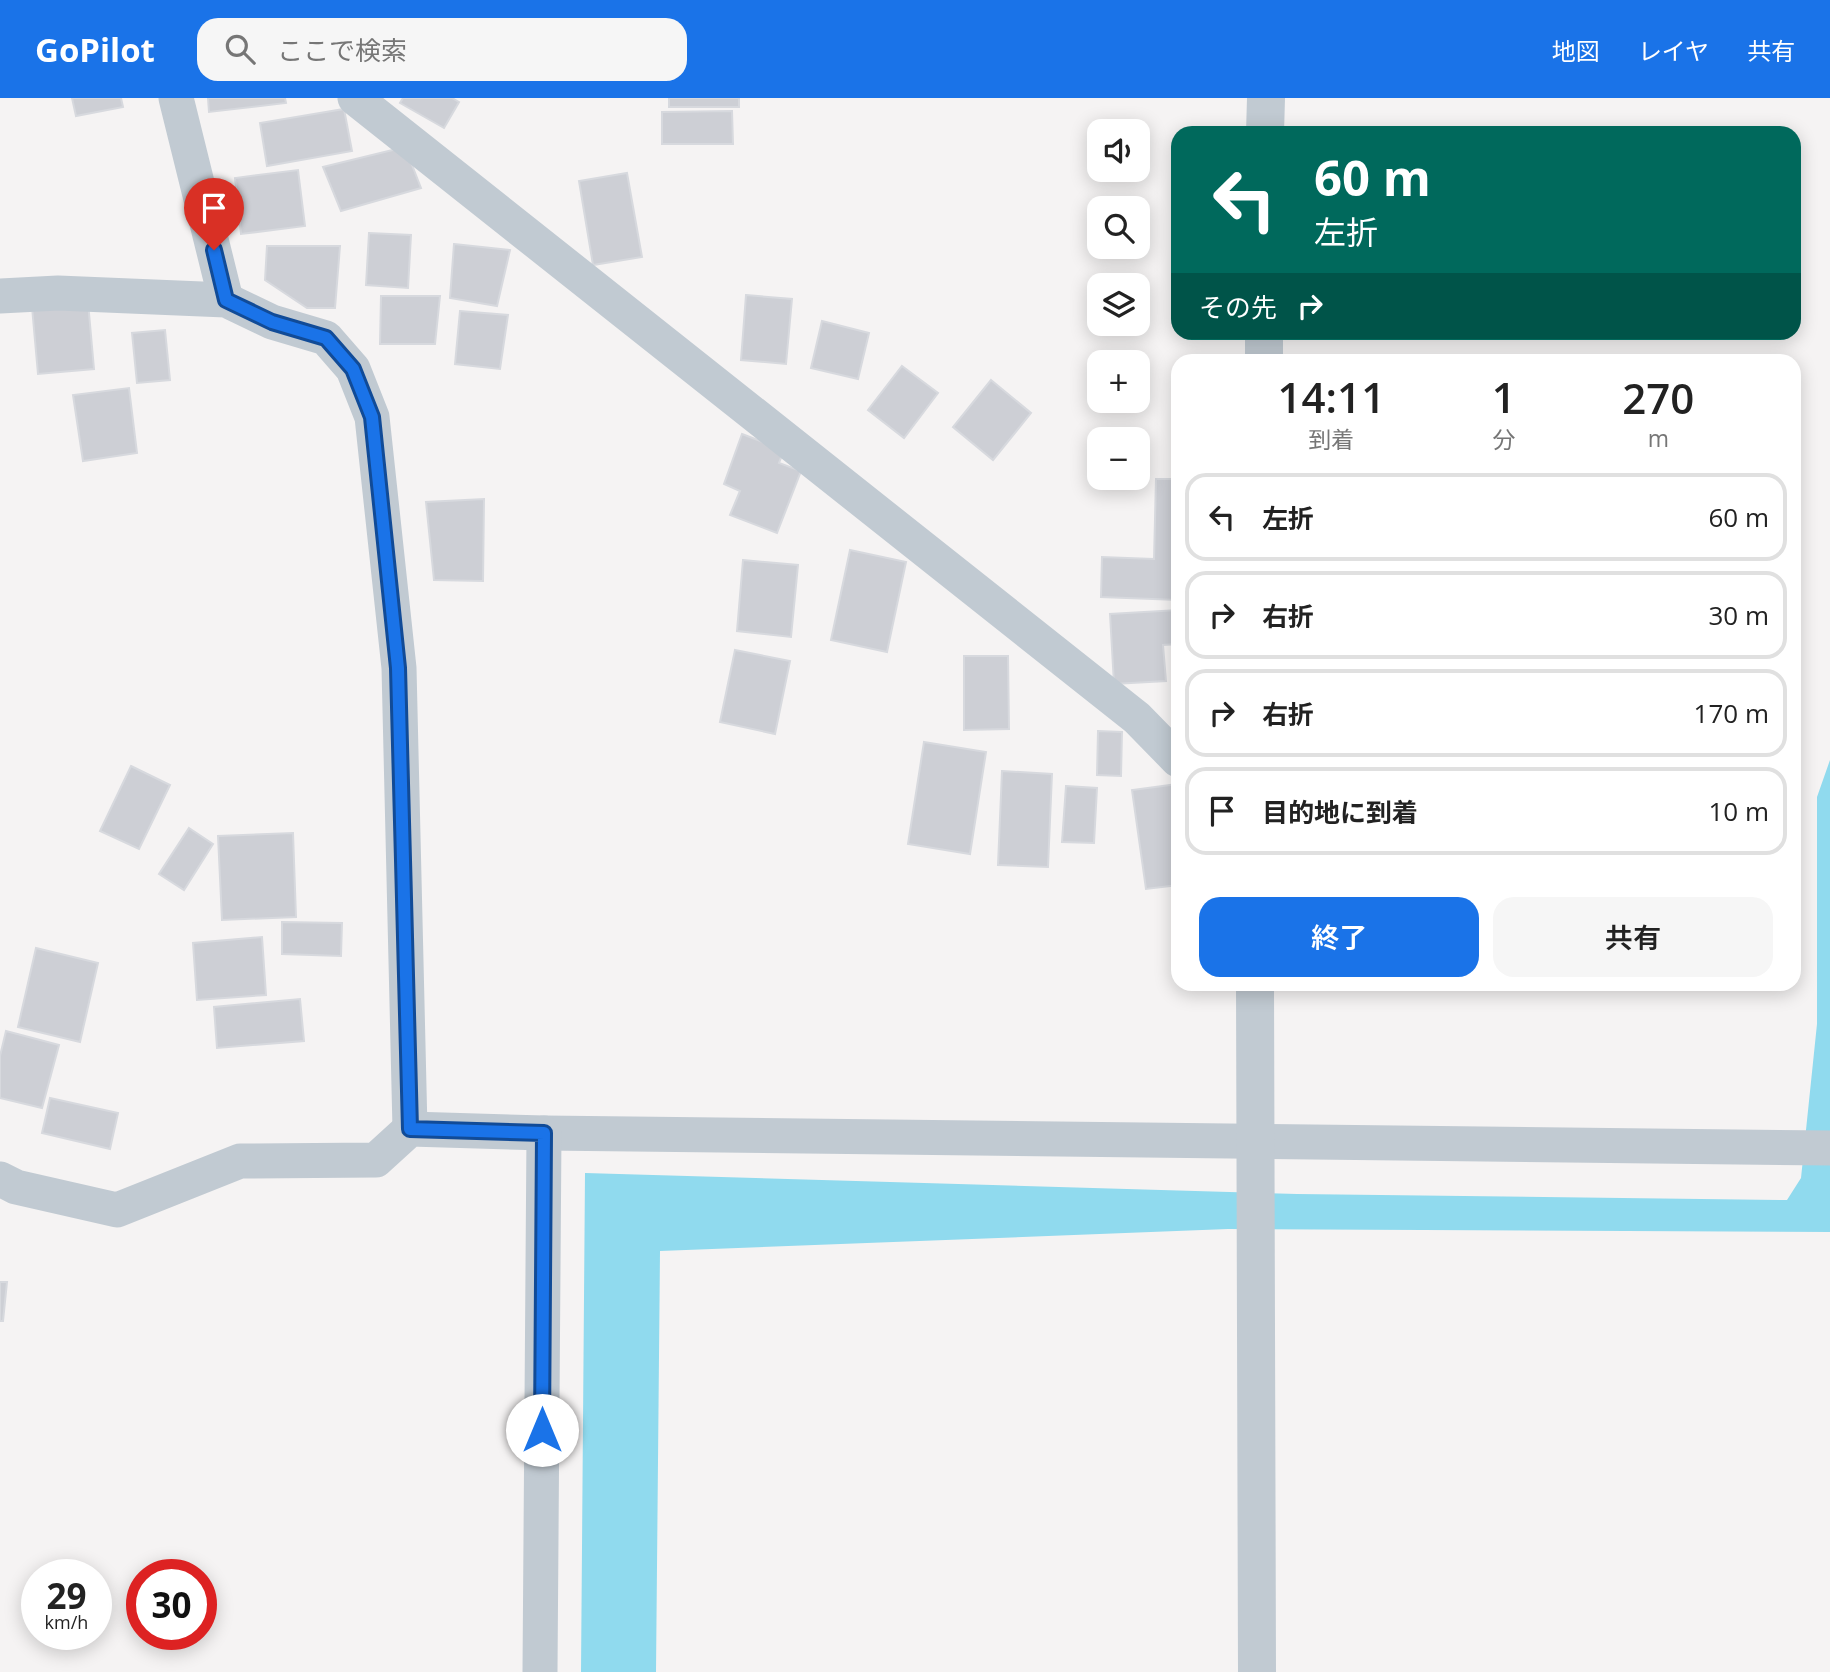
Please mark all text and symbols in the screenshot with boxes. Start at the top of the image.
search box [197,18,687,81]
text: GoPilot [35,27,155,72]
icon: search [221,30,259,68]
text: ここで検索 [277,32,407,68]
text: 地図 [1552,34,1600,67]
text: レイヤ [1638,34,1709,67]
text: 共有 [1747,34,1795,67]
map controls [1087,119,1150,490]
button: sound [1087,119,1150,182]
text: 60 m [1314,144,1431,210]
icon: left [1199,154,1290,245]
pin [184,178,244,250]
icon: arrive [195,189,233,227]
button: search [1087,196,1150,259]
text: 左折 [1314,210,1378,253]
button: layers [1087,273,1150,336]
icon: right [1291,287,1329,325]
text: その先 [1199,289,1277,325]
button: + [1087,350,1150,413]
text: 14:11 [1278,368,1385,425]
text: 1 [1492,368,1516,425]
text: 270 [1622,369,1694,426]
text: m [1648,422,1669,454]
text: 到着 [1308,423,1354,455]
text: 分 [1492,423,1515,455]
button: − [1087,427,1150,490]
icon: left [1203,498,1241,536]
text: 60 m [1708,499,1769,535]
text: 左折 [1262,500,1314,536]
icon: right [1203,596,1241,634]
text: 30 m [1708,597,1769,633]
text: 右折 [1262,598,1314,634]
icon: right [1203,694,1241,732]
text: 170 m [1694,695,1769,731]
text: 右折 [1262,696,1314,732]
icon: arrive [1203,792,1241,830]
text: 10 m [1708,793,1769,829]
text: 目的地に到着 [1262,794,1418,830]
button: 終了 [1199,897,1479,977]
button: 共有 [1493,897,1773,977]
position arrow [505,1393,579,1467]
speed limit sign: 30 [126,1559,217,1650]
text: 29 [46,1572,87,1619]
text: km/h [45,1610,88,1634]

